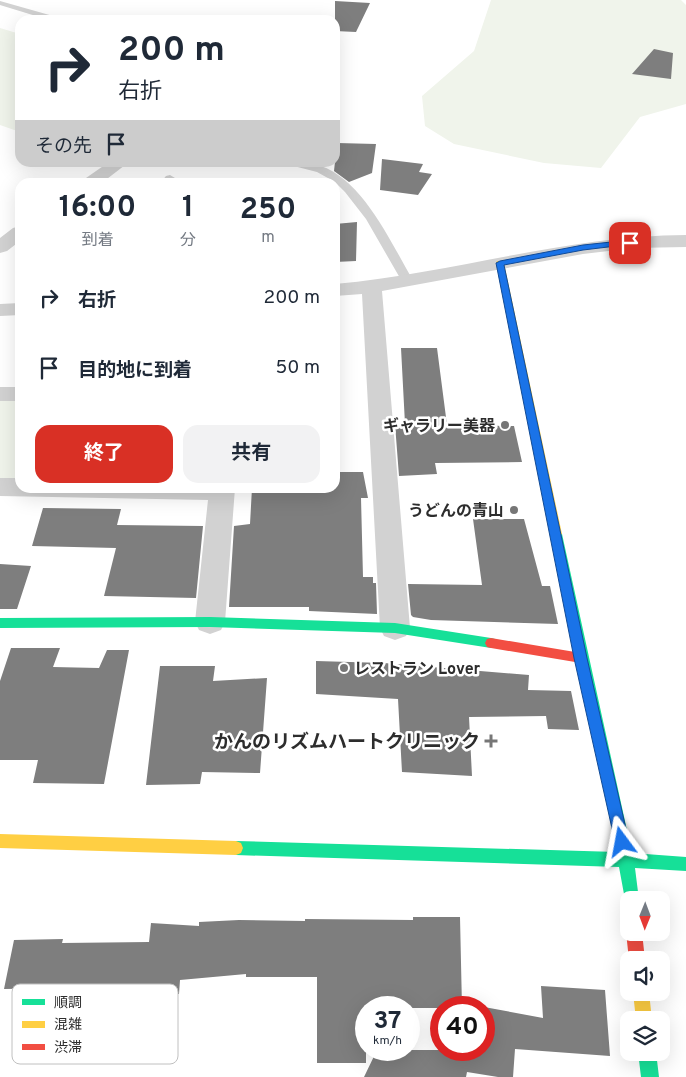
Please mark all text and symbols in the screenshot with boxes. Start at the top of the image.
text: 200 m [118,29,225,73]
icon: right [35,35,100,100]
text: 右折 [118,79,162,106]
icon: arrive [102,130,130,158]
text: その先 [35,135,92,159]
text: 16:00 [59,190,136,227]
text: 1 [182,190,194,227]
text: 250 [240,192,296,229]
pin [609,222,651,264]
text: m [261,228,275,248]
icon: arrive [616,229,644,257]
text: 到着 [81,231,113,251]
text: 分 [180,231,196,251]
icon: right [35,284,63,312]
text: 200 m [264,286,320,310]
text: 右折 [78,289,116,313]
icon: arrive [35,354,63,382]
text: 50 m [275,356,320,380]
text: 目的地に到着 [78,359,192,383]
place label: ギャラリー美器 [383,417,496,437]
marker: ギャラリー美器 [499,419,511,431]
button: 終了 [35,425,173,483]
button: 共有 [183,425,320,483]
place label: うどんの青山 [408,502,504,522]
marker: うどんの青山 [508,504,520,516]
place label: レストラン Lover [354,660,481,680]
marker: レストラン Lover [338,662,350,674]
place label: かんのリズムハートクリニック [214,731,480,755]
marker: かんのリズムハートクリニック [484,734,498,748]
position arrow [595,815,647,867]
north arrow [620,891,670,941]
map controls [620,891,670,1061]
button: sound [620,951,670,1001]
legend [12,984,178,1064]
text: 順調 [54,995,82,1012]
speed limit sign: 40 [430,996,495,1061]
text: 37 [373,1006,402,1038]
button: layers [620,1011,670,1061]
text: 混雑 [54,1016,82,1034]
text: km/h [373,1033,402,1049]
text: 渋滞 [54,1040,82,1057]

